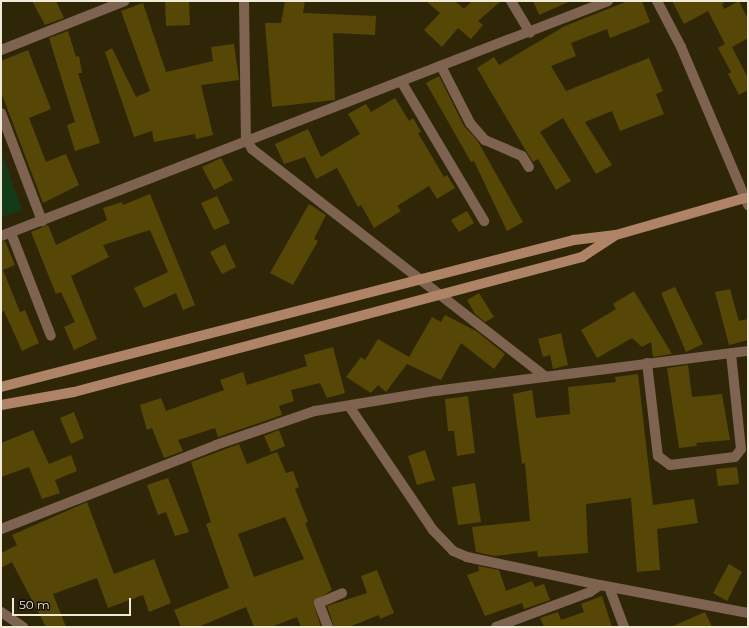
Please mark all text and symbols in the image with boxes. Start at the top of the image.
scale bar [14,590,133,616]
text: 50 m [19,597,50,612]

